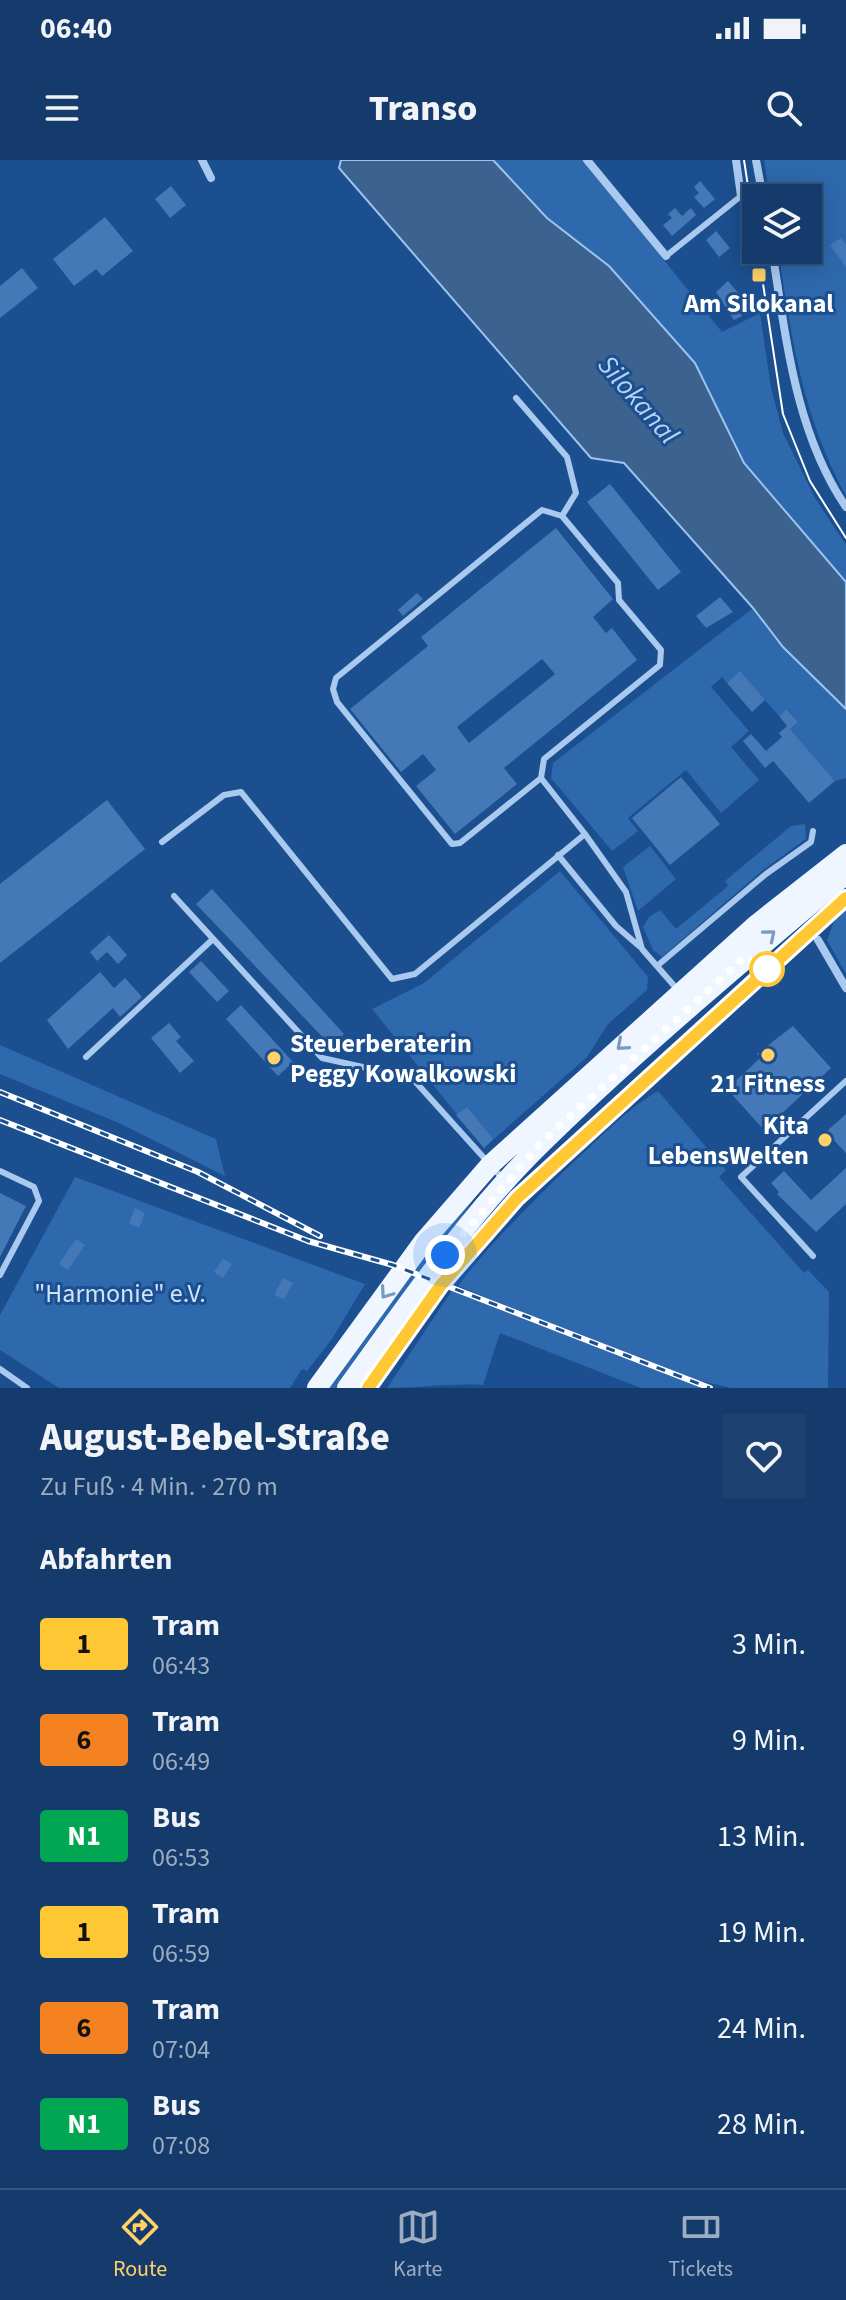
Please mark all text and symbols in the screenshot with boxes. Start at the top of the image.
text: 06:40 [40,7,112,50]
text: Transo [369,83,477,134]
icon: menu [40,86,84,130]
icon: search [762,86,806,130]
map controls [742,184,822,264]
button: layers [742,184,822,264]
marker: Am Silokanal [750,266,768,284]
place label: Am Silokanal [683,285,834,322]
water label: Silokanal [588,346,688,453]
one-way arrow [761,931,776,945]
unlabelled marker [750,952,784,986]
place label: Steuerberaterin Peggy Kowalkowski [290,1025,516,1092]
one-way arrow [617,1035,632,1050]
marker: 21 Fitness [759,1046,777,1064]
marker: Steuerberaterin Peggy Kowalkowski [265,1049,283,1067]
place label: 21 Fitness [711,1065,825,1102]
place label: Kita LebensWelten [648,1107,809,1174]
marker: Kita LebensWelten [816,1131,834,1149]
your location [425,1235,465,1275]
park label: "Harmonie" e.V. [34,1275,206,1312]
one-way arrow [381,1285,396,1299]
text: August-Bebel-Straße [40,1411,390,1465]
button: heart [722,1414,806,1498]
text: Zu Fuß · 4 Min. · 270 m [40,1468,278,1505]
text: Abfahrten [40,1538,172,1581]
text: Tram [152,1604,220,1647]
text: 3 Min. [732,1623,806,1666]
text: 1 [77,1624,91,1664]
text: 06:43 [152,1647,210,1684]
text: Tram [152,1700,220,1743]
text: 9 Min. [732,1719,806,1762]
text: 6 [77,1720,91,1760]
text: 06:49 [152,1743,210,1780]
text: Bus [152,1796,200,1839]
text: 13 Min. [717,1815,806,1858]
text: N1 [67,1816,101,1856]
text: 06:53 [152,1839,210,1876]
text: Tram [152,1892,220,1935]
text: 19 Min. [717,1911,806,1954]
text: 1 [77,1912,91,1952]
text: 06:59 [152,1935,210,1972]
text: Tram [152,1988,220,2031]
text: 24 Min. [717,2007,806,2050]
text: 6 [77,2008,91,2048]
text: 07:04 [152,2031,210,2068]
text: Bus [152,2084,200,2127]
text: 28 Min. [717,2103,806,2146]
text: N1 [67,2104,101,2144]
text: 07:08 [152,2127,210,2164]
tab: Route [113,2205,167,2285]
tab: Karte [393,2205,442,2285]
tab: Tickets [668,2205,733,2285]

